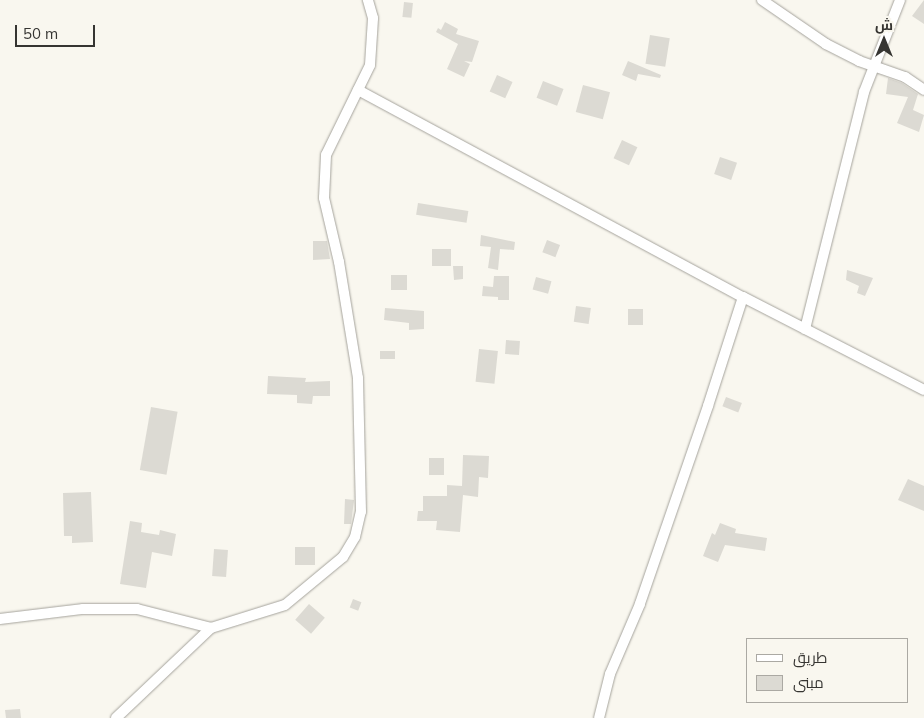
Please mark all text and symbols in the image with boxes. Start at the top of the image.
scale bar [18,15,98,47]
north arrow [859,15,909,65]
text: ش [875,16,893,34]
text: 50 m [23,24,58,43]
legend [746,638,909,703]
text: طريق [793,648,827,667]
text: مبنى [793,673,824,692]

